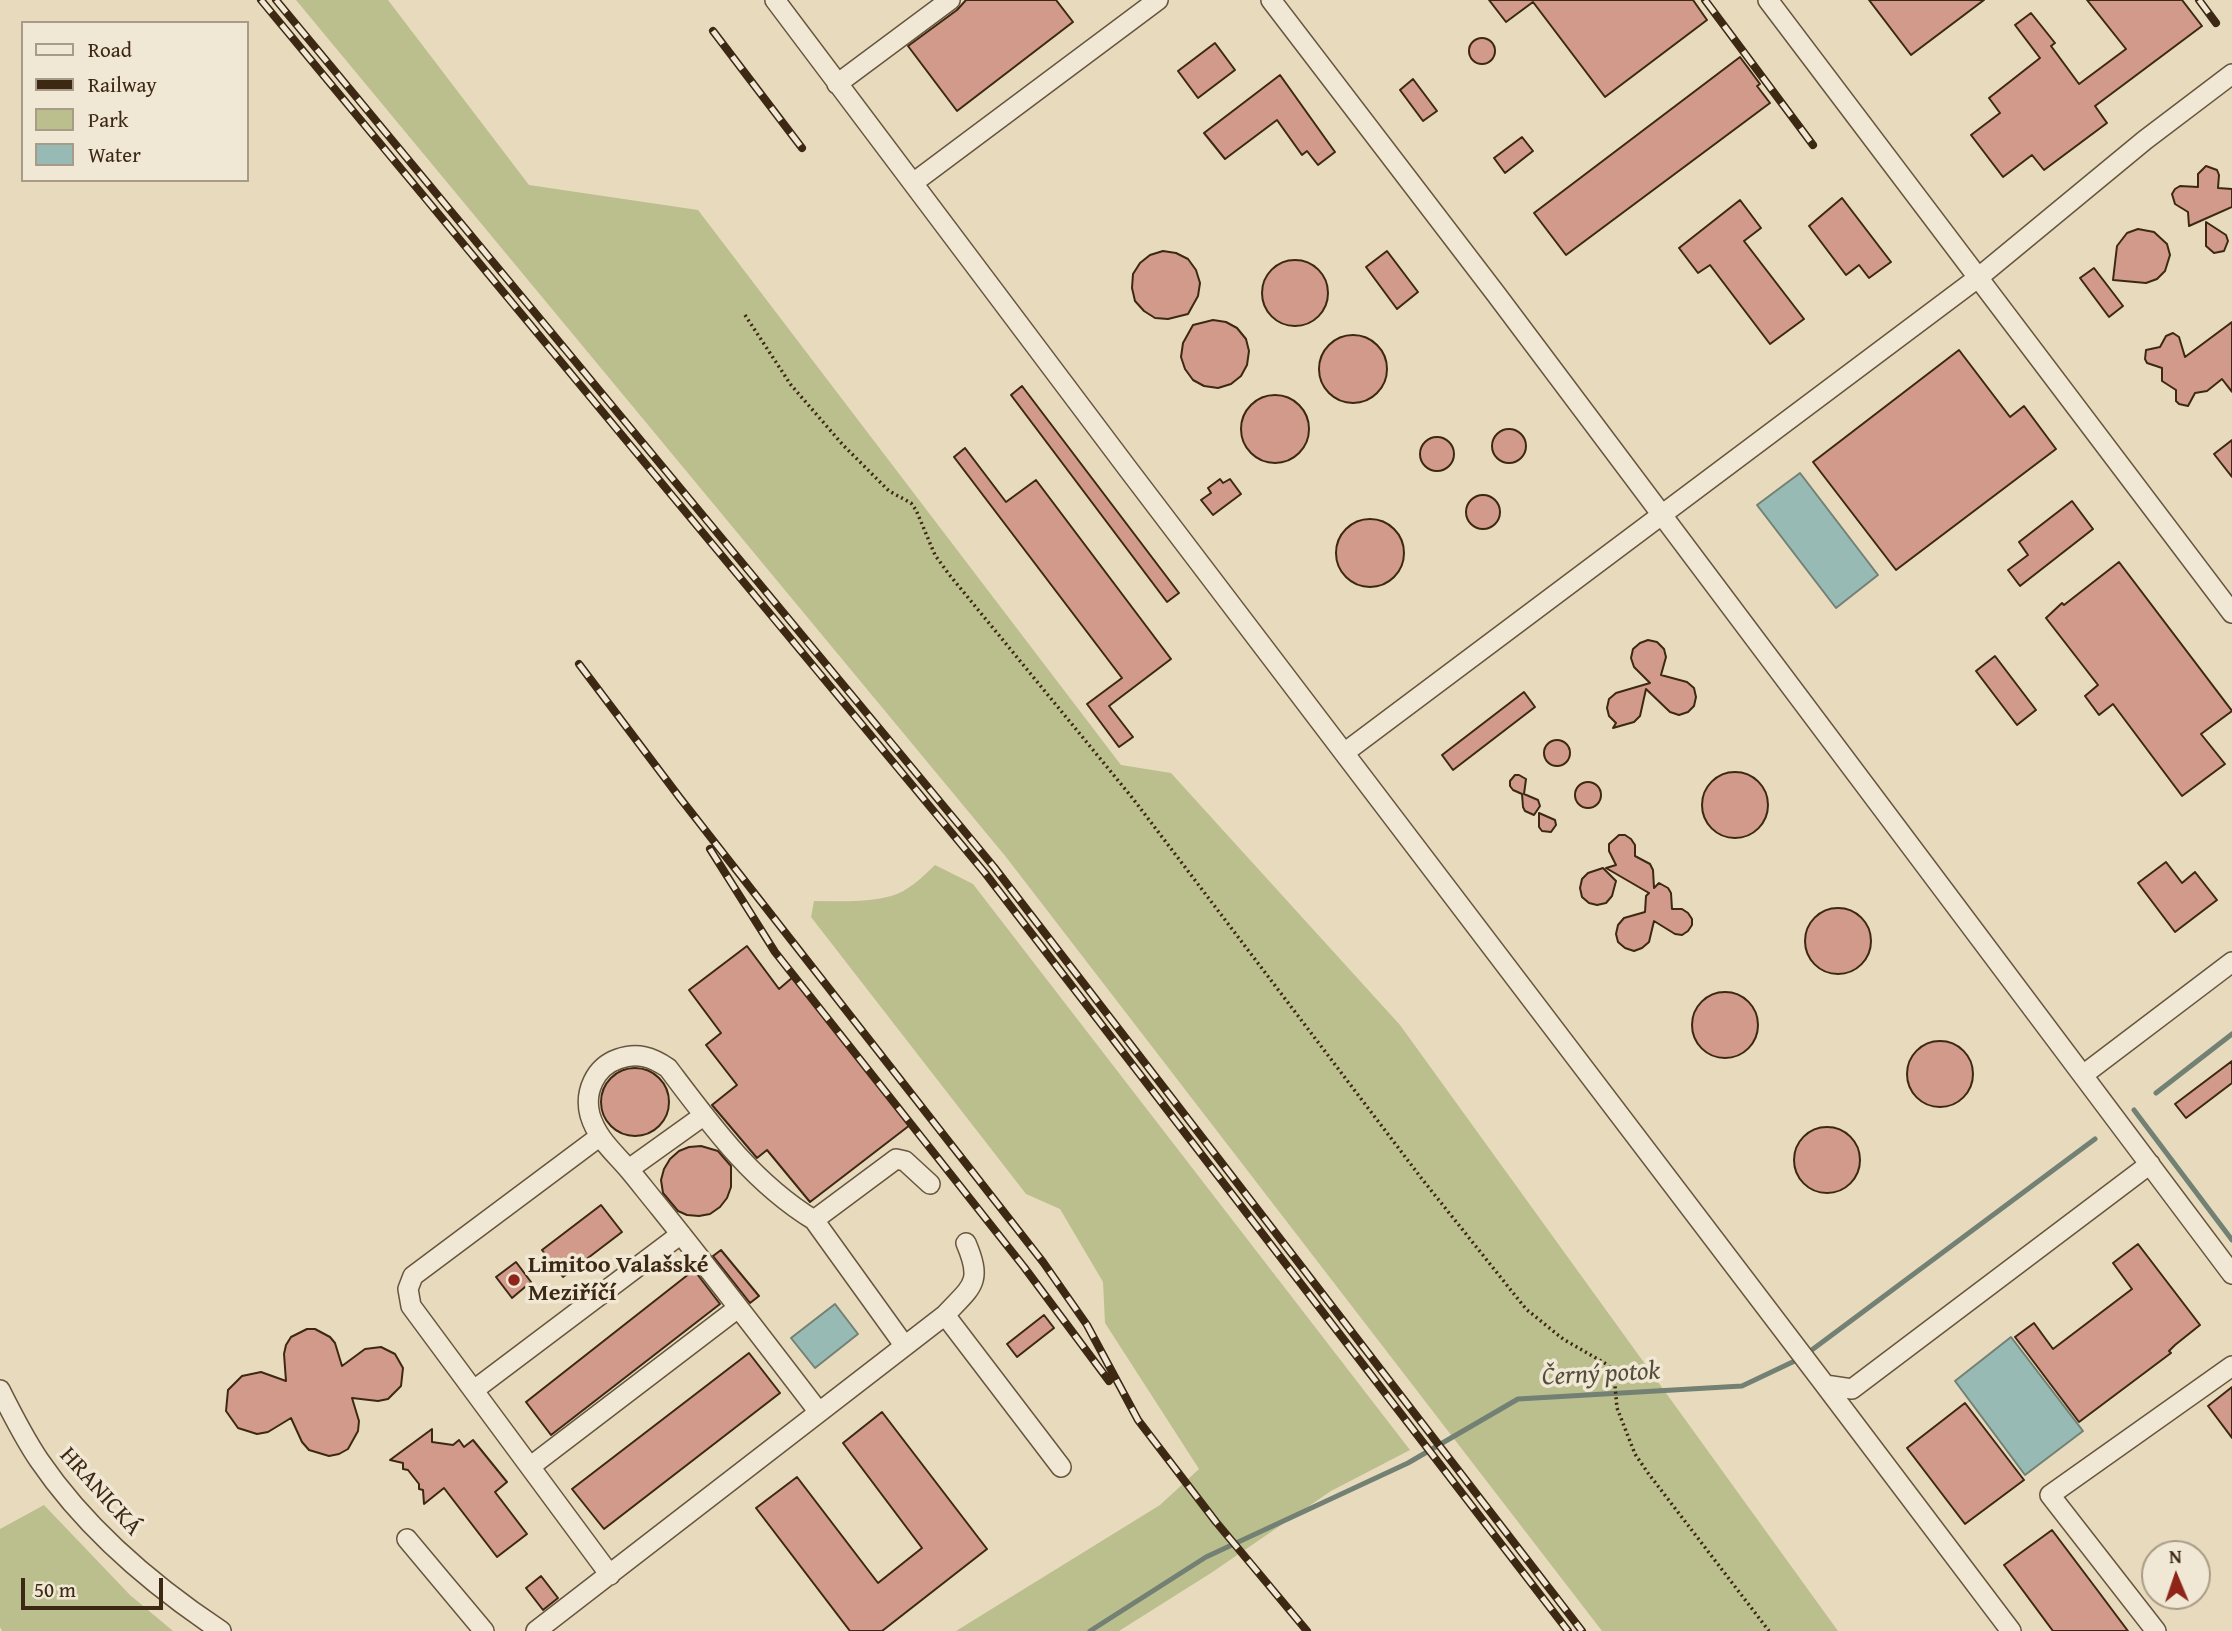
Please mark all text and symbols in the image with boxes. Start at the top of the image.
legend [21,21,248,182]
text: Road [88,34,132,65]
text: Railway [88,69,157,100]
text: Park [88,104,129,135]
text: Water [88,139,141,170]
place label: Limitoo Valašské Meziříčí [528,1252,709,1308]
marker: Limitoo Valašské Meziříčí [506,1272,522,1288]
water label: Černý potok [1541,1356,1661,1394]
street label: HRANICKÁ [53,1442,147,1542]
north arrow [2141,1540,2211,1610]
text: N [2168,1542,2182,1570]
scale bar [24,1564,166,1608]
text: 50 m [34,1574,76,1605]

